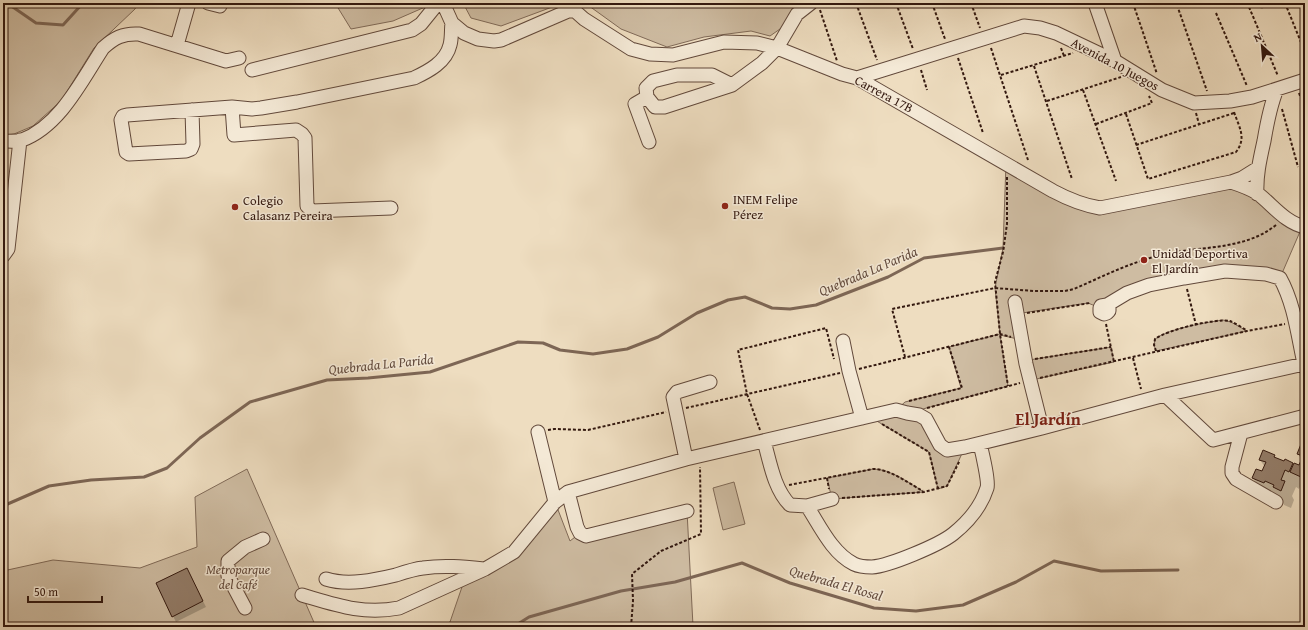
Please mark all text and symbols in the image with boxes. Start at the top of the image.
north arrow [1242,26,1282,66]
text: N [1251,28,1265,46]
street label: Avenida 10 Juegos [1068,33,1162,95]
street label: Carrera 17B [851,71,917,117]
place label: INEM Felipe Pérez [733,190,798,224]
place label: Colegio Calasanz Pereira [243,191,333,225]
marker: INEM Felipe Pérez [720,201,730,211]
marker: Colegio Calasanz Pereira [230,202,240,212]
water label: Quebrada La Parida [815,241,921,301]
place label: Unidad Deportiva El Jardín [1152,244,1249,278]
marker: Unidad Deportiva El Jardín [1139,255,1149,265]
water label: Quebrada La Parida [327,348,435,379]
district label: El Jardín [1015,406,1081,431]
park label: Metroparque del Café [206,560,270,594]
water label: Quebrada El Rosal [787,560,885,606]
scale bar [28,578,102,604]
text: 50 m [34,583,58,600]

